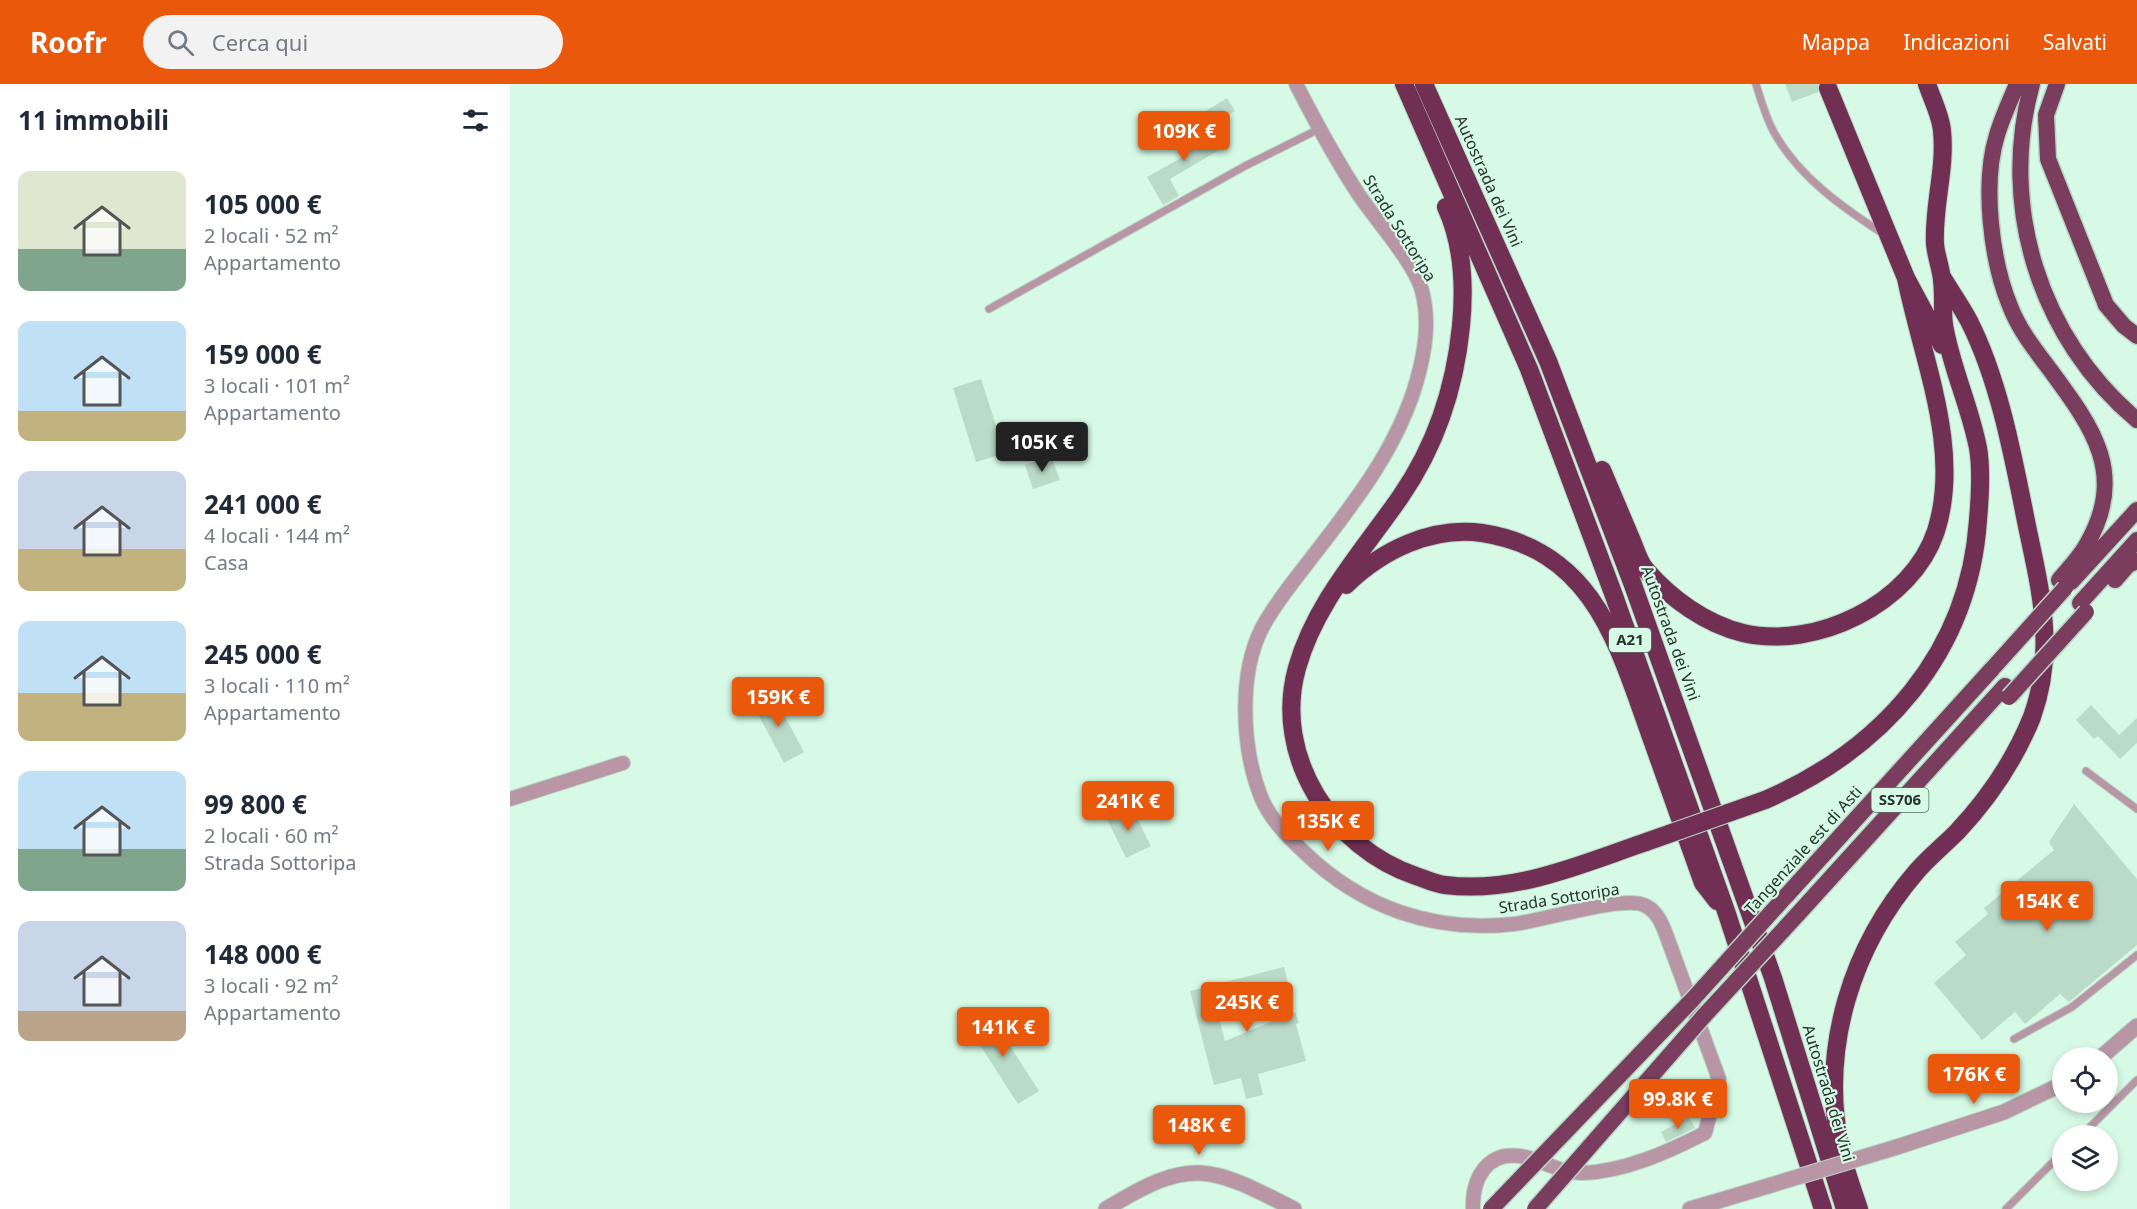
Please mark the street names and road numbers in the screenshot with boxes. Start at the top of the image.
street label: Autostrada dei Vini [1450,112,1528,250]
street label: Strada Sottoripa [1358,170,1442,286]
street label: Autostrada dei Vini [1636,562,1706,704]
road number: A21 [1609,628,1651,652]
street label: Tangenziale est di Asti [1739,781,1867,919]
road number: SS706 [1872,788,1928,812]
street label: Strada Sottoripa [1497,878,1621,918]
street label: Autostrada dei Vini [1798,1022,1860,1164]

